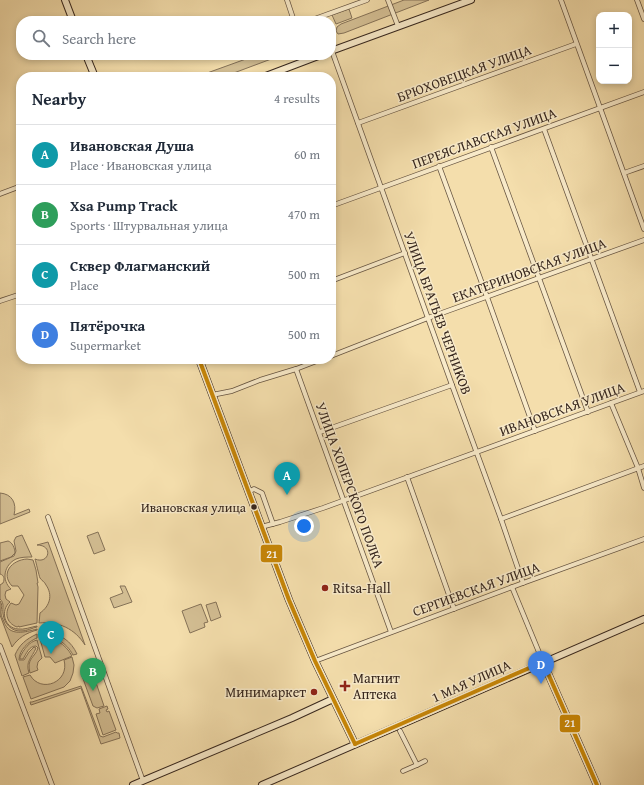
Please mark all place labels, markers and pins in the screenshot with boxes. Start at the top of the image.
pin: A [274,462,300,495]
place label: Ивановская улица [141,498,247,517]
marker: Ивановская улица [249,502,259,512]
place label: Ritsa-Hall [333,578,391,598]
marker: Ritsa-Hall [320,583,330,593]
pin: C [38,621,64,654]
pin: D [528,651,554,684]
pin: B [80,658,106,691]
place label: Магнит Аптека [353,668,400,704]
marker: Магнит Аптека [340,681,350,691]
place label: Минимаркет [225,682,306,702]
marker: Минимаркет [309,687,319,697]

